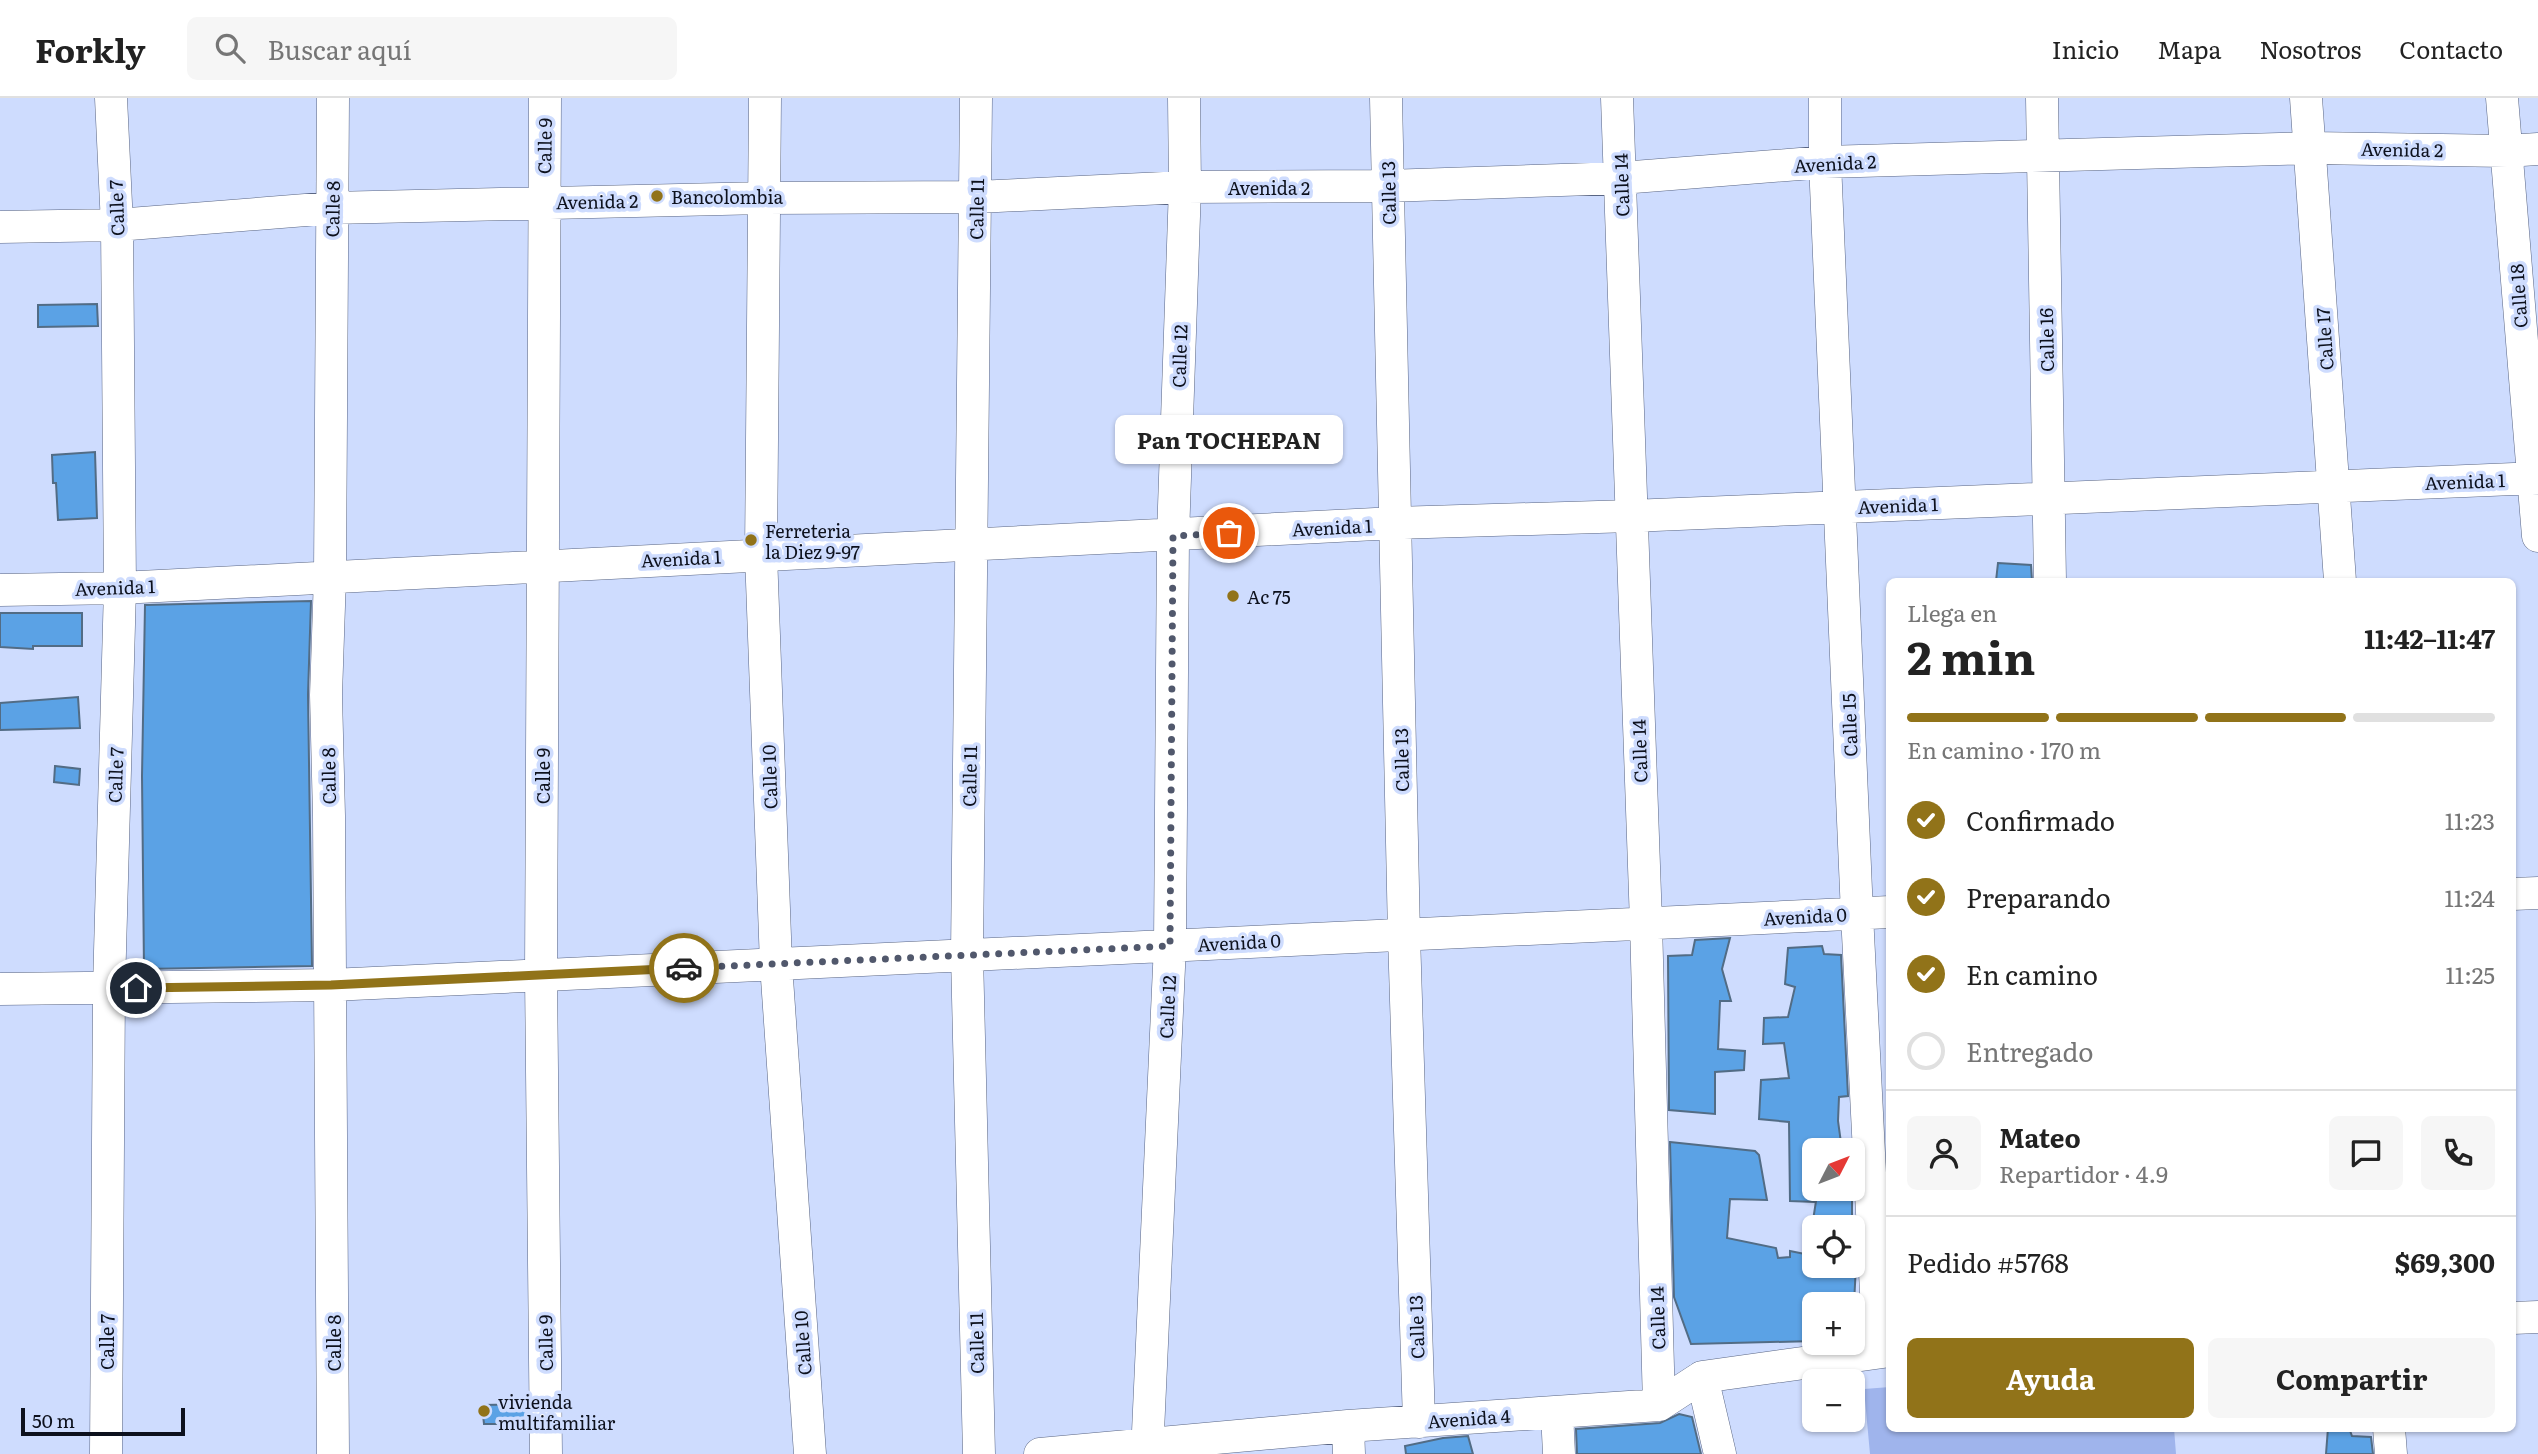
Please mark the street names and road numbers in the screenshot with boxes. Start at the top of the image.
street label: Calle 9 [530,118,558,174]
street label: Avenida 2 [2361,135,2443,163]
street label: Avenida 2 [1793,147,1877,179]
street label: Calle 14 [1606,153,1636,217]
street label: Calle 13 [1374,161,1402,225]
street label: Avenida 2 [1228,174,1310,201]
street label: Calle 11 [962,178,990,240]
street label: Calle 7 [102,180,130,236]
street label: Calle 8 [318,180,346,238]
street label: Avenida 2 [556,187,638,215]
street label: Calle 18 [2502,263,2534,329]
street label: Calle 16 [2032,307,2060,372]
street label: Calle 17 [2308,307,2340,371]
street label: Calle 12 [1164,324,1194,388]
street label: Avenida 1 [2424,466,2506,496]
street label: Avenida 1 [1857,490,1939,520]
street label: Avenida 1 [1291,511,1373,543]
street label: Avenida 1 [640,542,722,574]
street label: Avenida 1 [74,572,156,602]
street label: Calle 15 [1834,693,1864,757]
street label: Calle 14 [1624,719,1654,783]
street label: Calle 13 [1387,728,1415,792]
street label: Calle 10 [754,744,784,810]
street label: Calle 11 [955,745,983,807]
street label: Calle 7 [101,747,129,803]
street label: Calle 8 [314,747,342,805]
street label: Calle 9 [529,748,556,804]
street label: Avenida 0 [1763,900,1847,932]
street label: Avenida 0 [1197,926,1281,958]
street label: Calle 12 [1152,975,1182,1039]
street label: Calle 14 [1642,1286,1672,1350]
street label: Calle 13 [1401,1295,1431,1359]
street label: Calle 10 [786,1310,818,1376]
street label: Calle 11 [962,1312,990,1374]
street label: Calle 7 [93,1314,120,1370]
street label: Calle 8 [320,1314,347,1371]
street label: Calle 9 [531,1315,559,1371]
street label: Avenida 4 [1427,1402,1511,1434]

